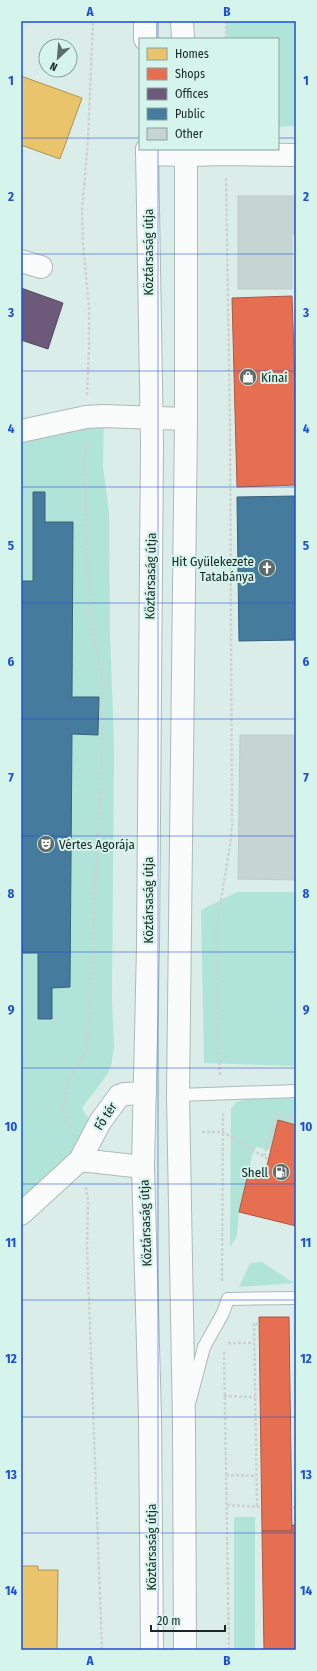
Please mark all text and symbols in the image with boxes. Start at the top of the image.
text: A [85,4,94,19]
text: B [223,4,231,19]
north arrow [38,38,78,78]
legend [139,38,279,150]
text: Homes [175,47,209,61]
text: N [48,59,60,74]
text: Shops [175,67,205,81]
text: 1 [8,73,14,88]
text: 1 [303,73,309,88]
text: Offices [175,87,208,101]
text: Public [175,107,205,121]
text: Other [175,127,204,141]
text: 2 [7,189,14,204]
text: 2 [302,189,309,204]
street label: Köztársaság útja [141,209,156,295]
text: 3 [7,305,14,320]
text: 3 [302,305,309,320]
shop icon: Kínai [238,367,258,387]
place label: Kínai [261,370,288,385]
text: 4 [8,421,15,436]
text: 4 [303,421,310,436]
street label: Köztársaság útja [142,533,159,620]
text: 5 [8,538,14,553]
text: 5 [303,538,309,553]
place label: Hit Gyülekezete Tatabánya [171,554,254,584]
church icon: Hit Gyülekezete Tatabánya [257,558,277,578]
text: 6 [8,654,15,669]
text: 6 [303,654,310,669]
text: 7 [8,770,14,785]
text: 7 [303,770,309,785]
theatre icon: Vértes Agorája [36,834,56,854]
place label: Vértes Agorája [59,837,135,852]
street label: Köztársaság útja [141,857,156,943]
text: 8 [8,886,15,901]
text: 8 [303,886,310,901]
text: 9 [8,1002,15,1017]
text: 9 [303,1002,310,1017]
street label: Fő tér [91,1099,120,1133]
text: 10 [5,1119,17,1134]
text: 10 [300,1119,312,1134]
fuel station icon: Shell [271,1162,291,1182]
place label: Shell [241,1165,269,1180]
street label: Köztársaság útja [136,1179,155,1267]
text: 11 [6,1235,16,1250]
text: 11 [301,1235,311,1250]
text: 12 [5,1351,17,1366]
text: 12 [300,1351,312,1366]
text: 13 [5,1467,17,1482]
text: 13 [300,1467,312,1482]
street label: Köztársaság útja [144,1504,159,1590]
text: 14 [5,1583,17,1598]
text: 14 [300,1583,312,1598]
scale bar [151,1607,225,1633]
text: 20 m [157,1614,181,1628]
text: A [85,1653,94,1668]
text: B [223,1653,231,1668]

